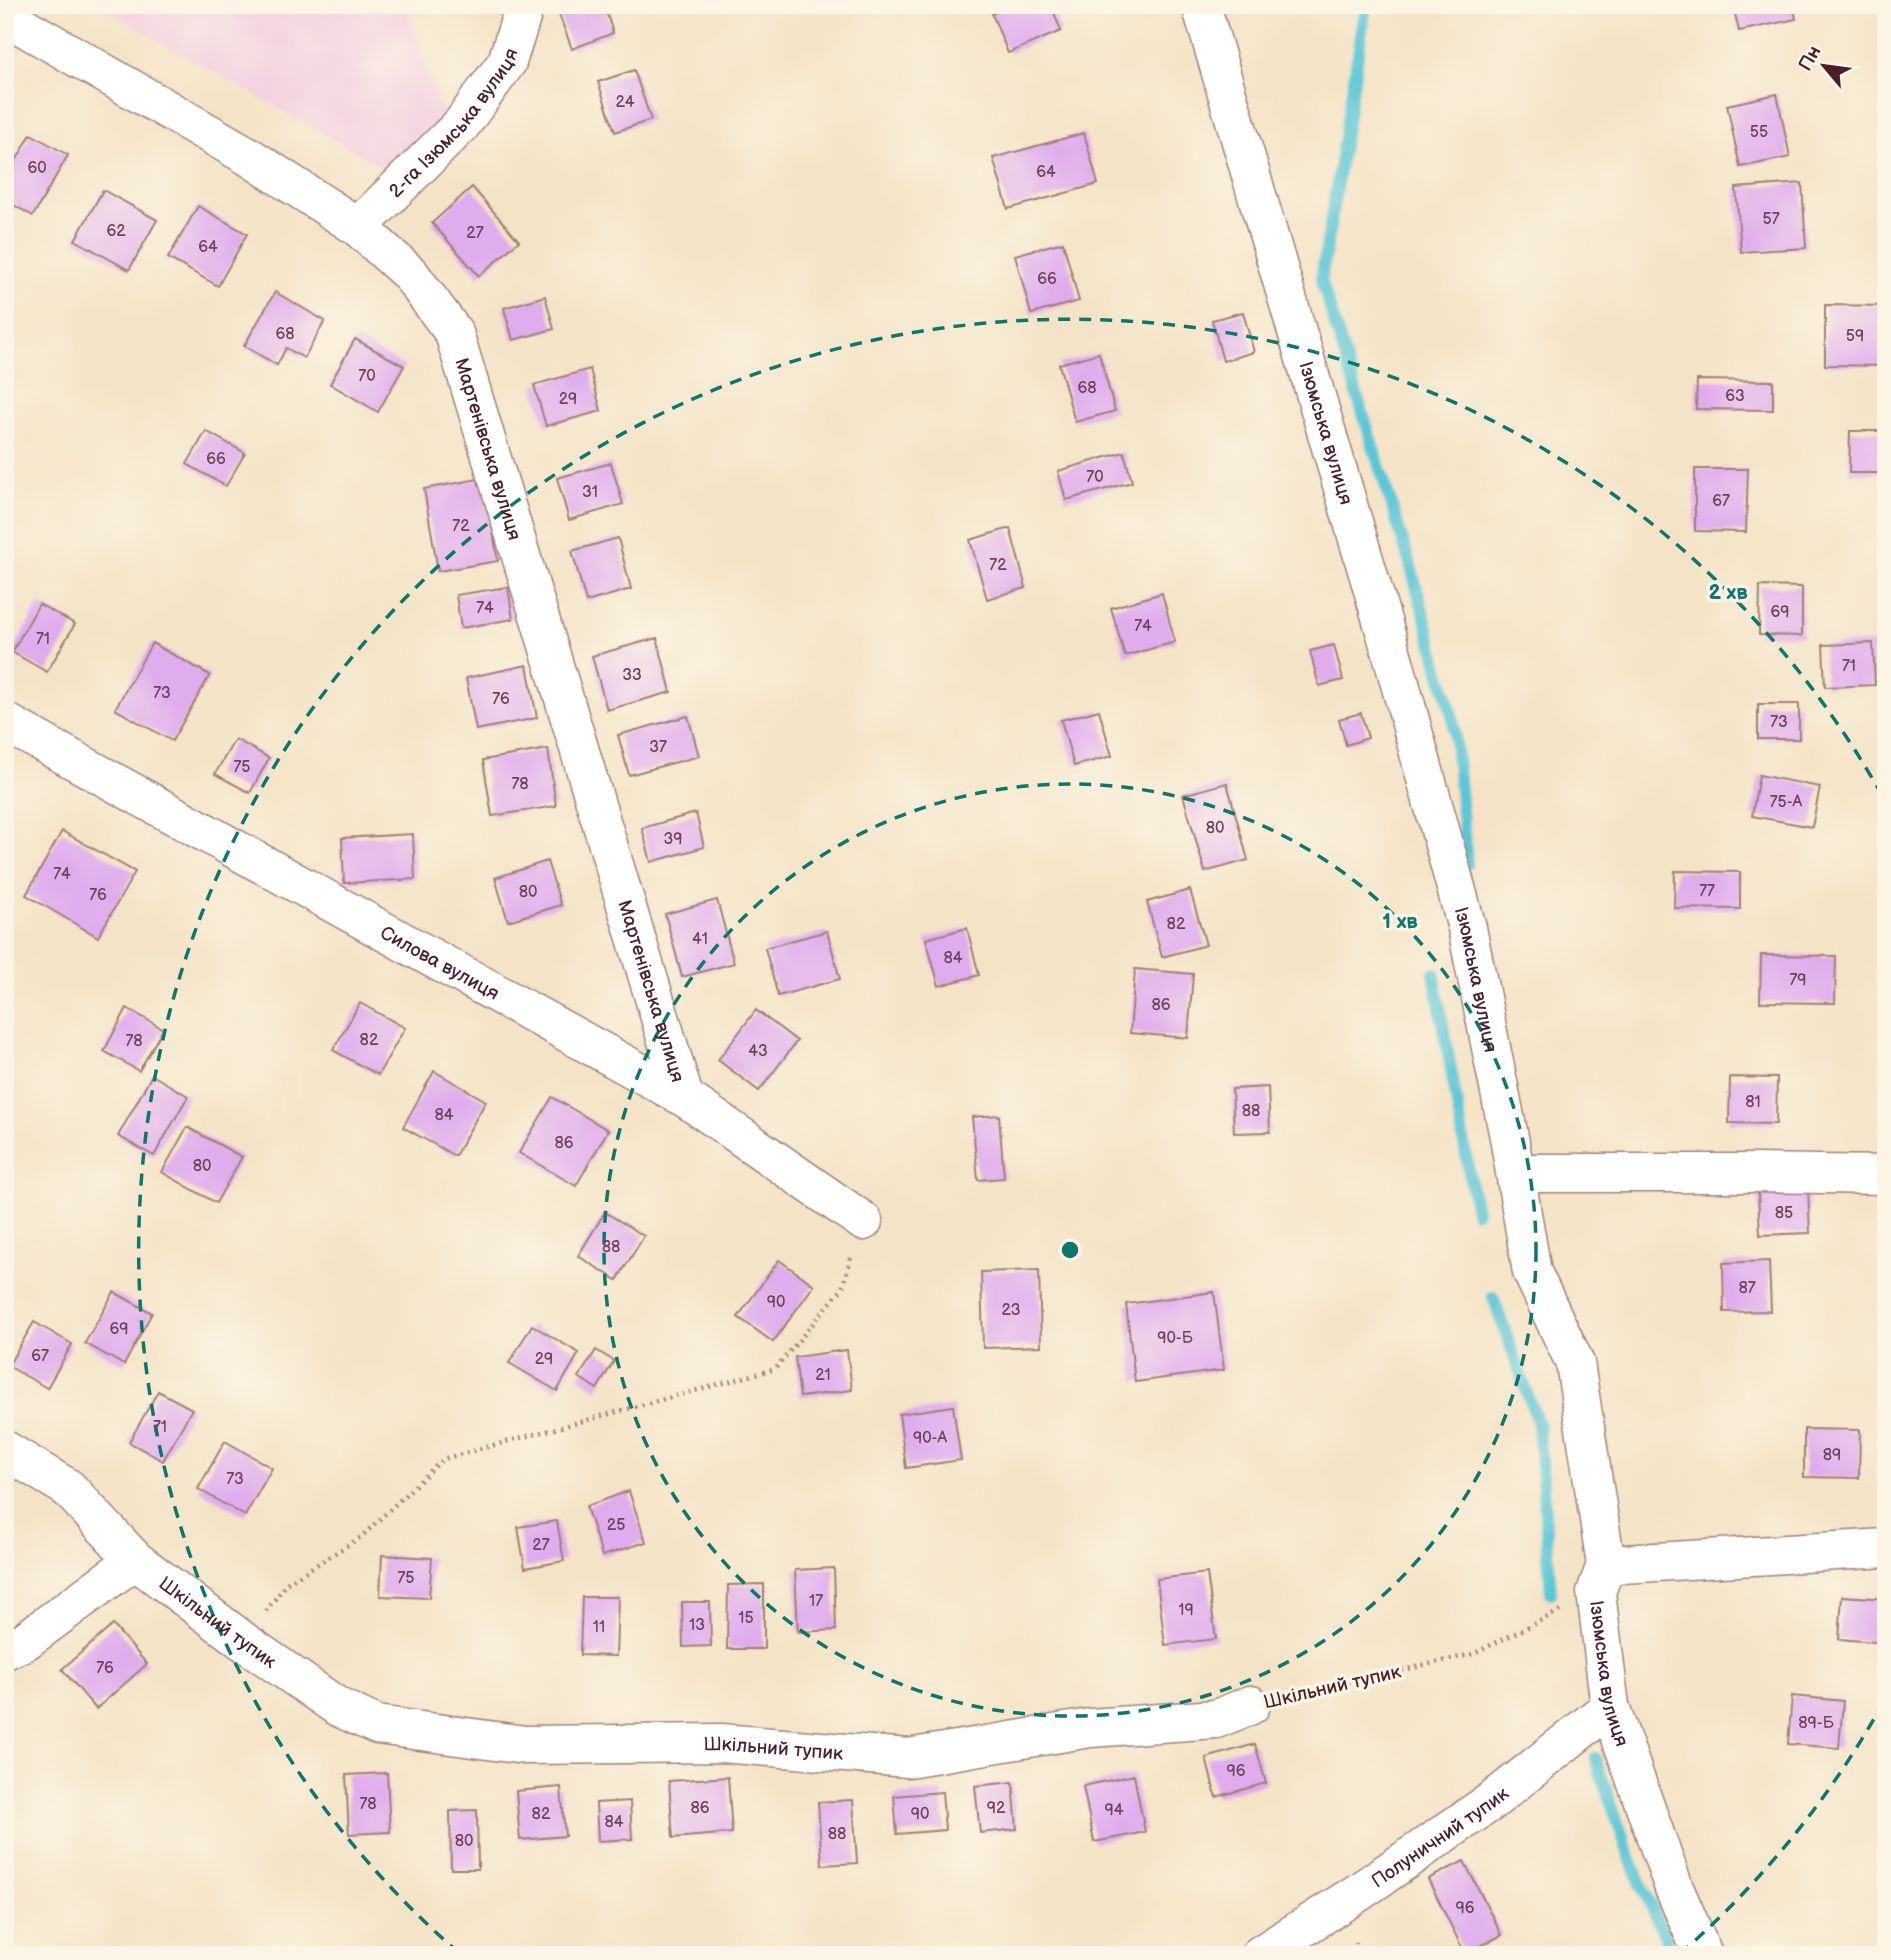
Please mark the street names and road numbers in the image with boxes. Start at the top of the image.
street label: 2-га Ізюмська вулиця [385,46,524,203]
street label: Мартенівська вулиця [449,355,526,543]
street label: Ізюмська вулиця [1293,359,1357,508]
street label: Мартенівська вулиця [612,897,689,1085]
street label: Ізюмська вулиця [1449,905,1502,1054]
street label: Силова вулиця [376,922,503,1006]
street label: Шкільний тупик [154,1572,280,1674]
street label: Ізюмська вулиця [1584,1599,1633,1750]
street label: Шкільний тупик [1262,1661,1403,1714]
street label: Шкільний тупик [703,1733,844,1766]
street label: Полуничний тупик [1367,1782,1514,1893]

